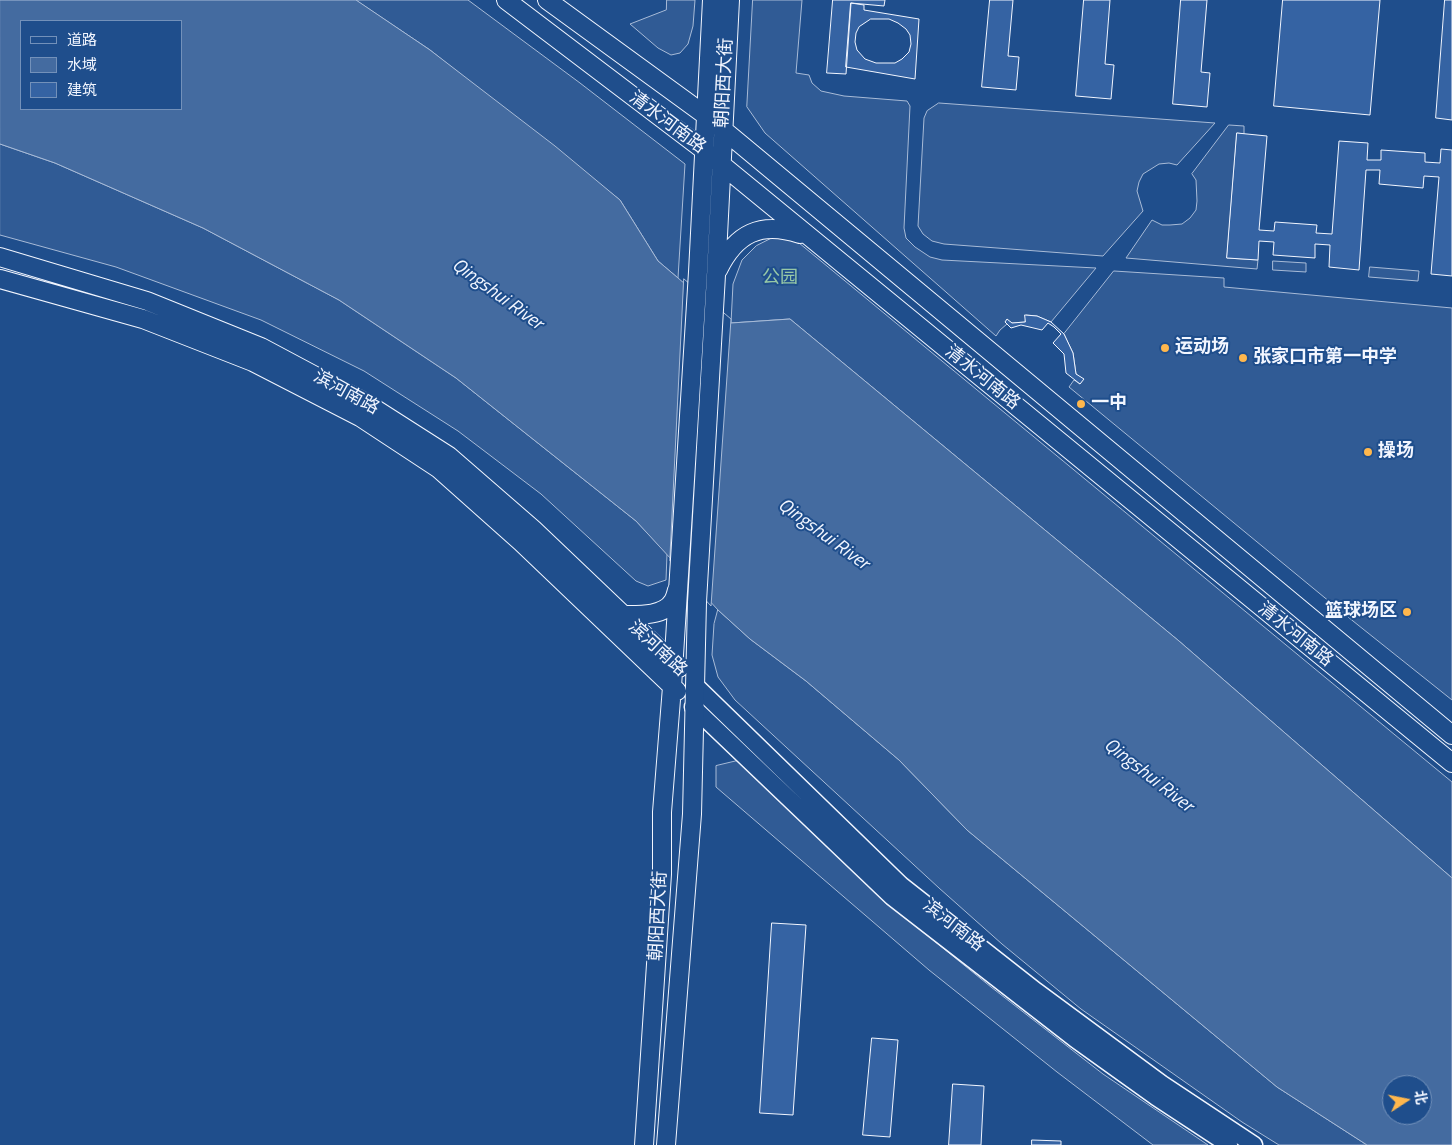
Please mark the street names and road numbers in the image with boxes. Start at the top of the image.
street label: 朝阳西大街 [712,37,738,129]
street label: 清水河南路 [625,87,709,159]
street label: 清水河南路 [940,341,1024,415]
street label: 滨河南路 [309,366,383,420]
street label: 清水河南路 [1253,598,1337,672]
street label: 滨河南路 [623,617,691,681]
street label: 朝阳西大街 [646,870,672,962]
street label: 滨河南路 [918,895,988,957]

